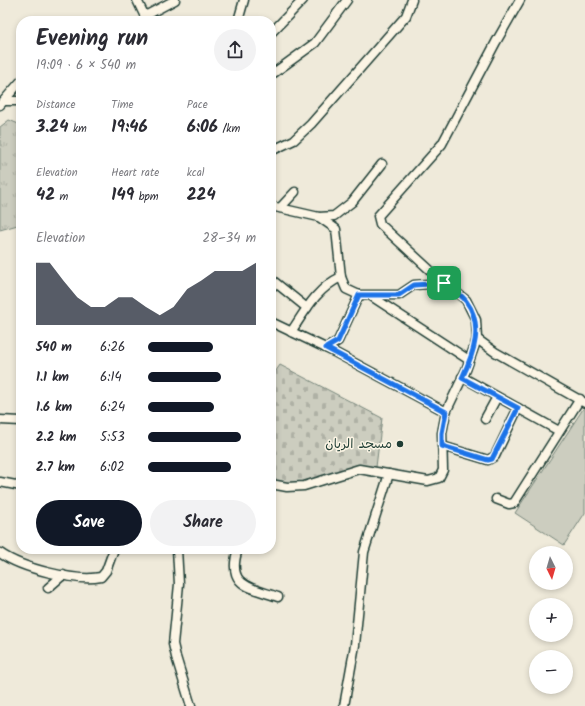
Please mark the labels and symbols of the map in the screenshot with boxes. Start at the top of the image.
pin [427,266,461,300]
place label: مسجد الريان [325,434,392,455]
marker: مسجد الريان [395,439,405,449]
north arrow [529,546,573,590]

